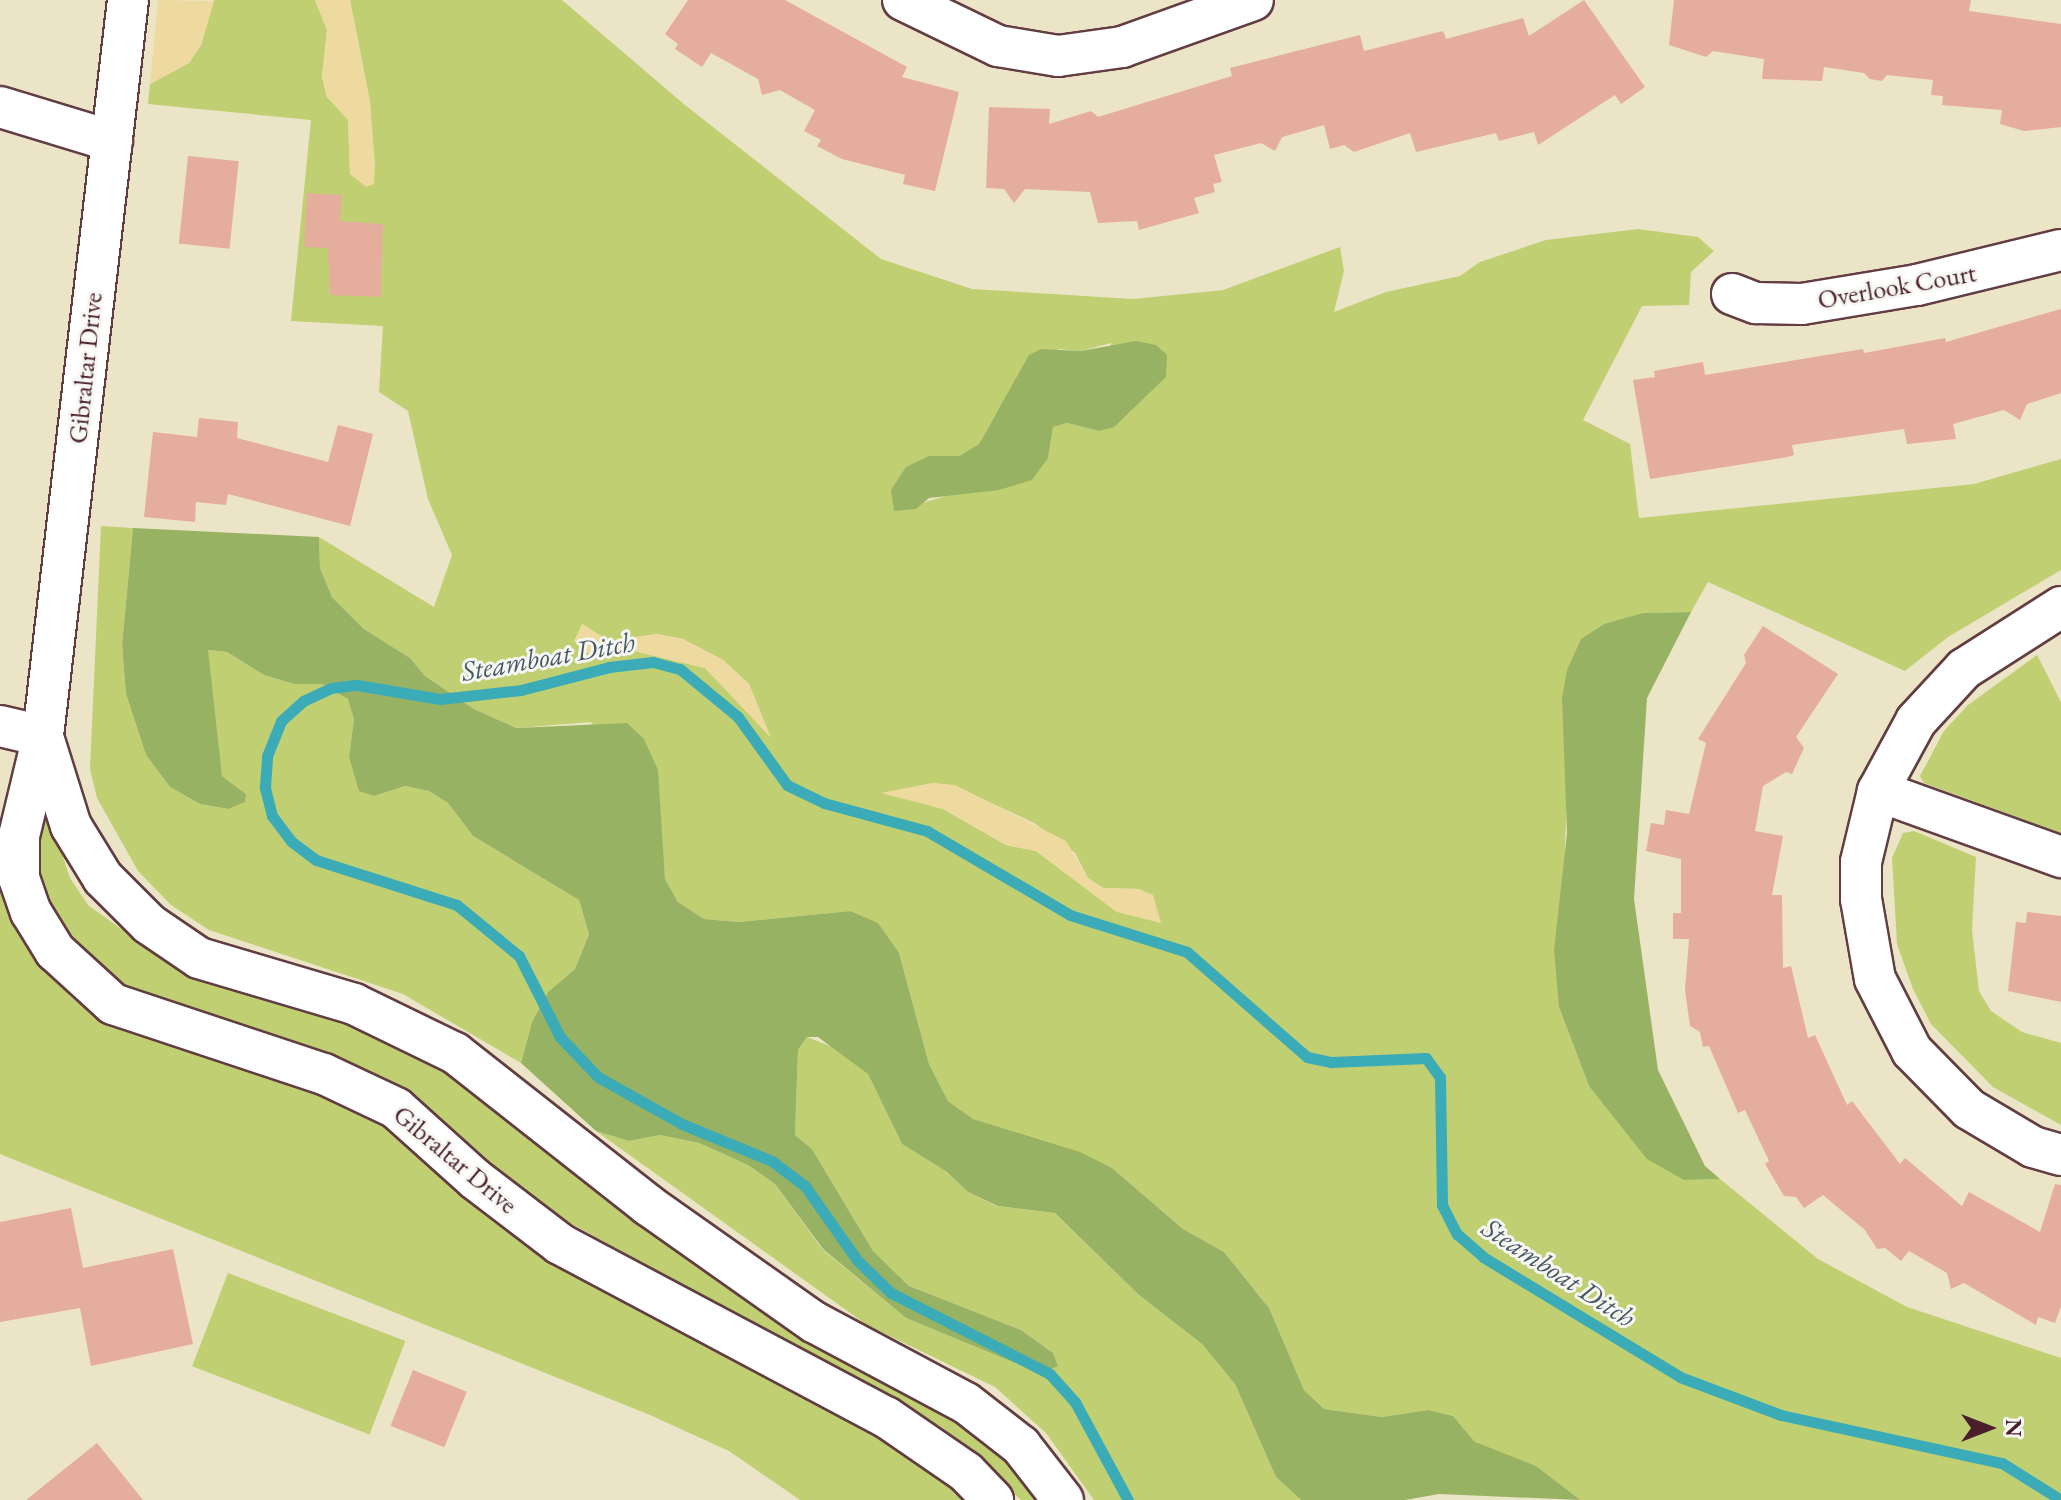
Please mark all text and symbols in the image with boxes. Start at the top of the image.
street label: Overlook Court [1815,258,1979,316]
street label: Gibraltar Drive [63,291,109,445]
water label: Steamboat Ditch [459,624,637,688]
street label: Gibraltar Drive [387,1099,523,1221]
water label: Steamboat Ditch [1476,1210,1642,1334]
north arrow [1949,1388,2029,1468]
text: N [1999,1419,2028,1437]

